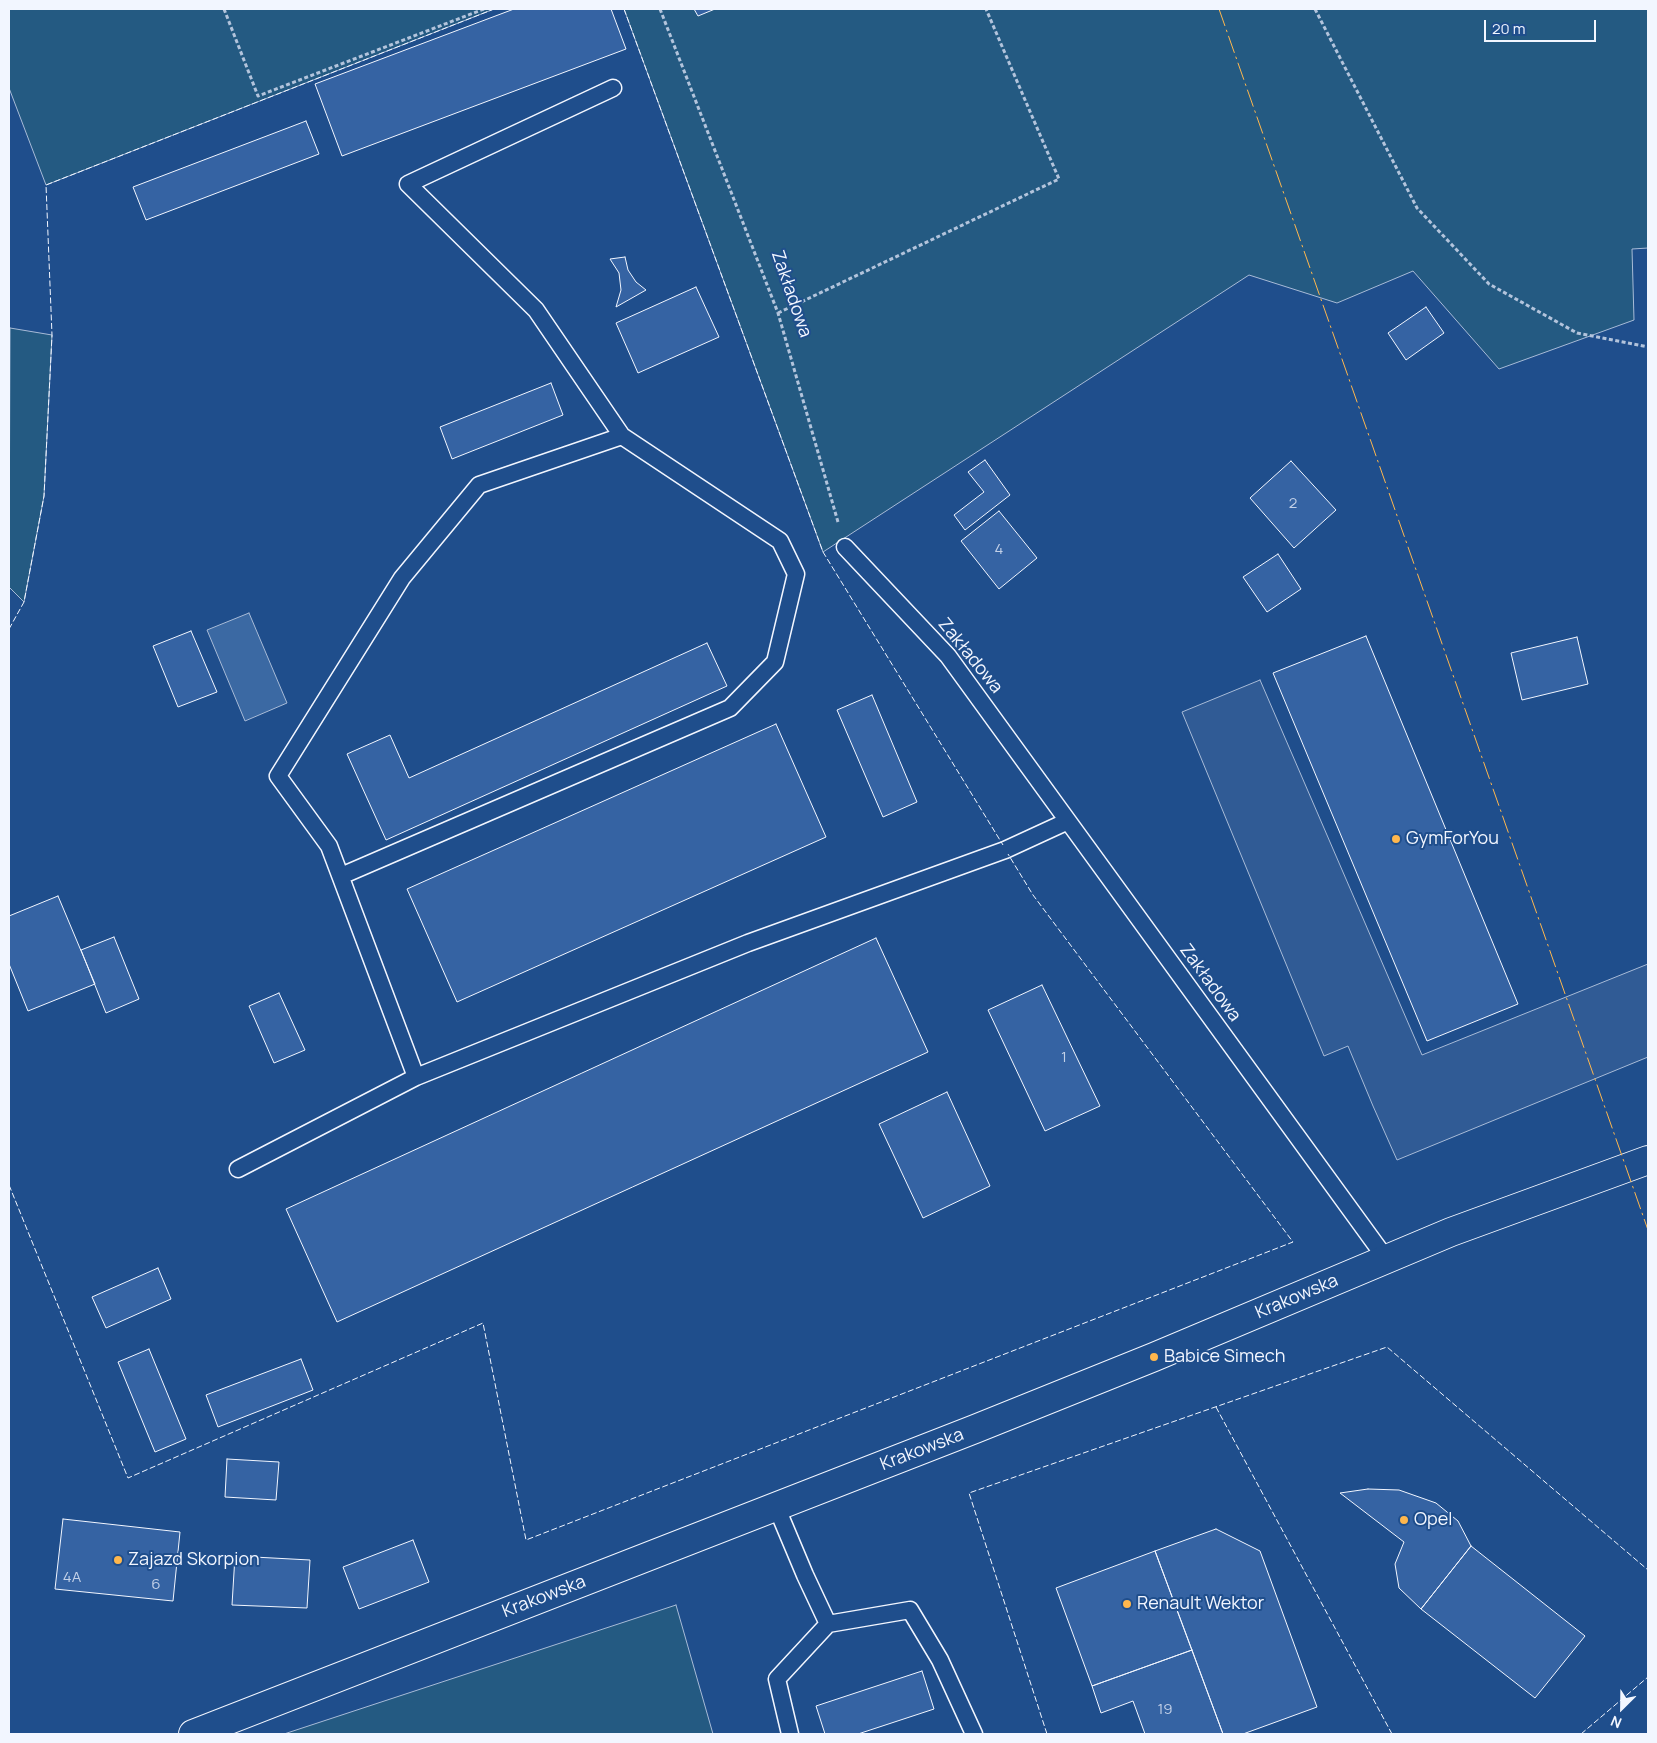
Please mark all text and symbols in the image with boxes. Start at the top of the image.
scale bar [1487,10,1600,42]
text: 20 m [1492,18,1525,39]
street label: Zakładowa [766,248,816,340]
house number: 2 [1289,495,1297,513]
house number: 4 [995,541,1003,559]
street label: Zakładowa [933,614,1007,698]
place label: GymForYou [1406,828,1499,850]
marker: GymForYou [1390,833,1402,845]
street label: Zakładowa [1175,940,1245,1026]
house number: 1 [1061,1049,1067,1067]
street label: Krakowska [1252,1270,1342,1324]
place label: Babice Simech [1164,1346,1285,1368]
marker: Babice Simech [1148,1351,1160,1363]
street label: Krakowska [877,1424,967,1476]
place label: Opel [1414,1509,1452,1531]
marker: Opel [1398,1514,1410,1526]
place label: Zajazd Skorpion [128,1549,260,1571]
marker: Zajazd Skorpion [112,1554,124,1566]
house number: 4A [63,1569,81,1587]
street label: Krakowska [499,1571,589,1623]
house number: 6 [151,1576,161,1594]
place label: Renault Wektor [1137,1593,1264,1615]
marker: Renault Wektor [1121,1598,1133,1610]
north arrow [1597,1683,1647,1733]
house number: 19 [1157,1701,1173,1719]
text: N [1608,1712,1624,1733]

